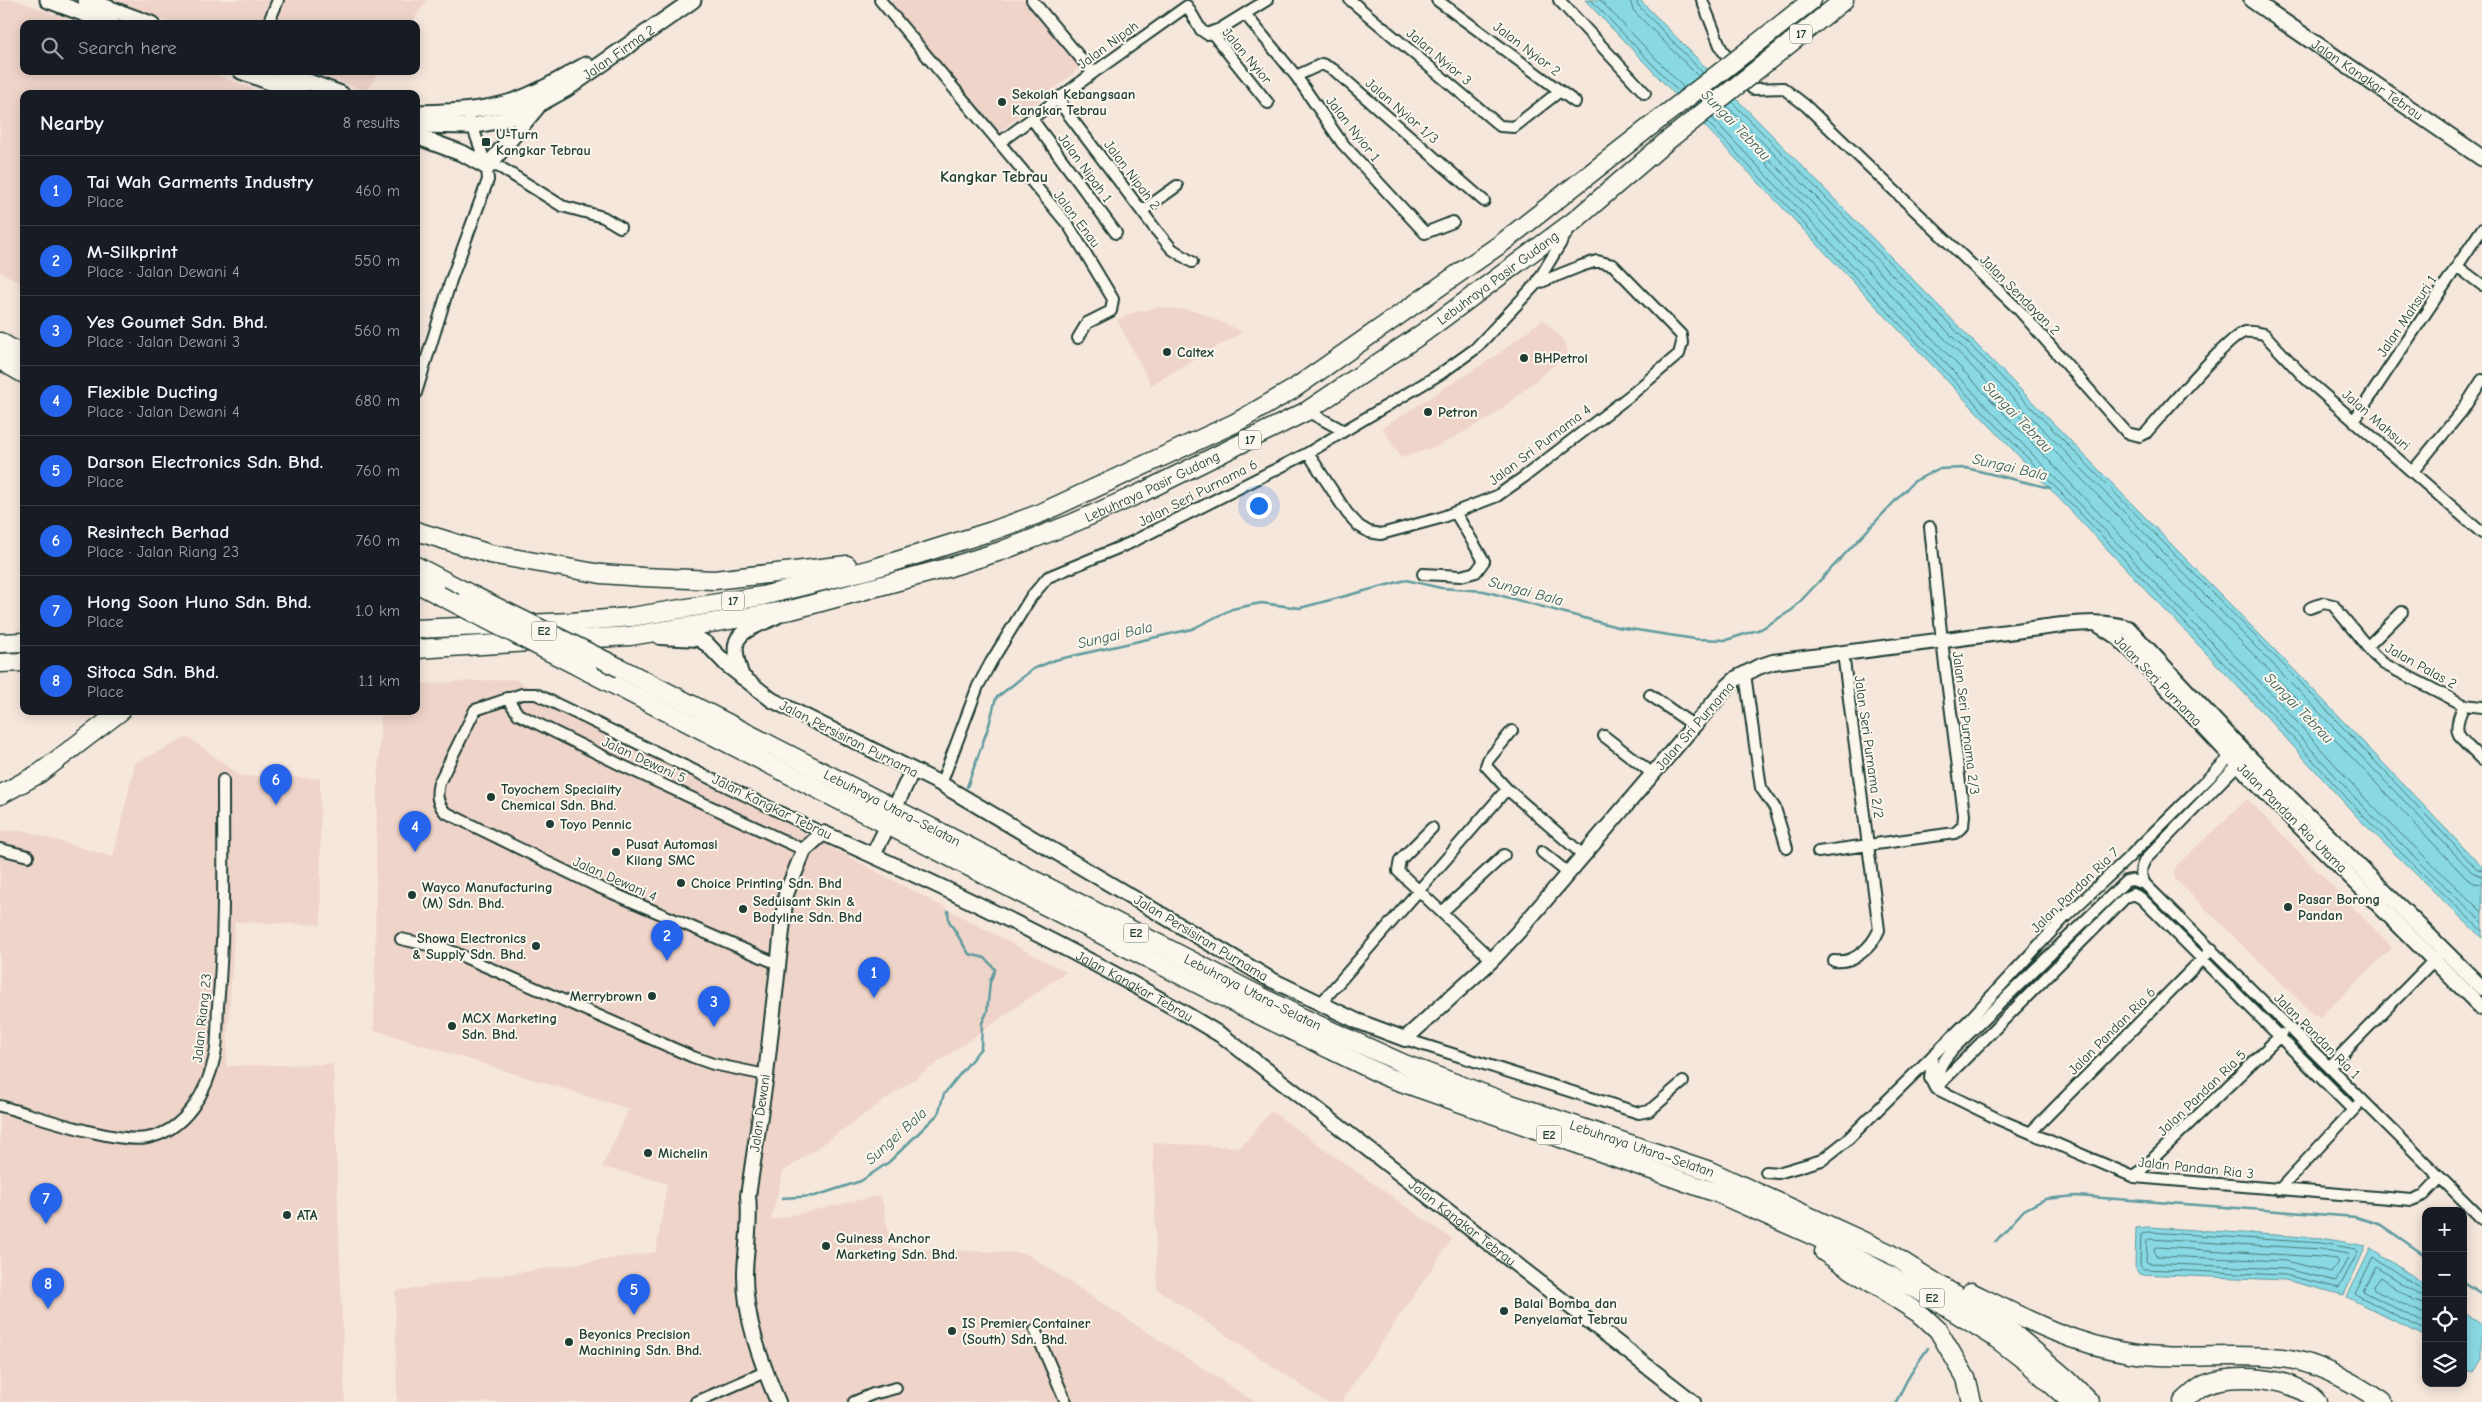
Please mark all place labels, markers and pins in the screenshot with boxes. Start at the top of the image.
place label: Sekolah Kebangsaan Kangkar Tebrau [1012,86,1135,119]
marker: Sekolah Kebangsaan Kangkar Tebrau [996,96,1008,108]
place label: U-Turn Kangkar Tebrau [496,126,591,159]
marker: U-Turn Kangkar Tebrau [480,136,492,148]
place label: Caltex [1177,344,1214,361]
marker: Caltex [1161,346,1173,358]
place label: BHPetrol [1534,350,1588,367]
marker: BHPetrol [1518,352,1530,364]
place label: Petron [1438,404,1478,421]
marker: Petron [1422,406,1434,418]
pin: 6 [260,764,292,805]
place label: Toyochem Speciality Chemical Sdn. Bhd. [501,781,622,814]
marker: Toyochem Speciality Chemical Sdn. Bhd. [485,791,497,803]
pin: 4 [399,811,431,852]
place label: Toyo Pennic [560,816,632,833]
marker: Toyo Pennic [544,818,556,830]
place label: Pusat Automasi Kilang SMC [626,836,718,869]
marker: Pusat Automasi Kilang SMC [610,846,622,858]
place label: Choice Printing Sdn. Bhd [691,875,842,892]
marker: Choice Printing Sdn. Bhd [675,877,687,889]
place label: Wayco Manufacturing (M) Sdn. Bhd. [422,879,553,912]
marker: Wayco Manufacturing (M) Sdn. Bhd. [406,889,418,901]
place label: Pasar Borong Pandan [2298,891,2380,924]
place label: Seduisant Skin & Bodyline Sdn. Bhd [753,893,862,926]
marker: Pasar Borong Pandan [2282,901,2294,913]
marker: Seduisant Skin & Bodyline Sdn. Bhd [737,903,749,915]
pin: 2 [651,920,683,961]
place label: Showa Electronics & Supply Sdn. Bhd. [412,930,526,963]
marker: Showa Electronics & Supply Sdn. Bhd. [530,940,542,952]
pin: 1 [858,957,890,998]
pin: 3 [698,986,730,1027]
place label: Merrybrown [570,988,642,1005]
marker: Merrybrown [646,990,658,1002]
place label: MCX Marketing Sdn. Bhd. [462,1010,557,1043]
marker: MCX Marketing Sdn. Bhd. [446,1020,458,1032]
place label: Michelin [658,1145,708,1162]
marker: Michelin [642,1147,654,1159]
pin: 7 [30,1183,62,1224]
place label: ATA [297,1207,318,1224]
marker: ATA [281,1209,293,1221]
place label: Guiness Anchor Marketing Sdn. Bhd. [836,1230,958,1263]
marker: Guiness Anchor Marketing Sdn. Bhd. [820,1240,832,1252]
pin: 8 [32,1268,64,1309]
pin: 5 [618,1274,650,1315]
place label: Balai Bomba dan Penyelamat Tebrau [1514,1295,1628,1328]
marker: Balai Bomba dan Penyelamat Tebrau [1498,1305,1510,1317]
place label: IS Premier Container (South) Sdn. Bhd. [962,1315,1091,1348]
marker: IS Premier Container (South) Sdn. Bhd. [946,1325,958,1337]
place label: Beyonics Precision Machining Sdn. Bhd. [579,1326,702,1359]
marker: Beyonics Precision Machining Sdn. Bhd. [563,1336,575,1348]

